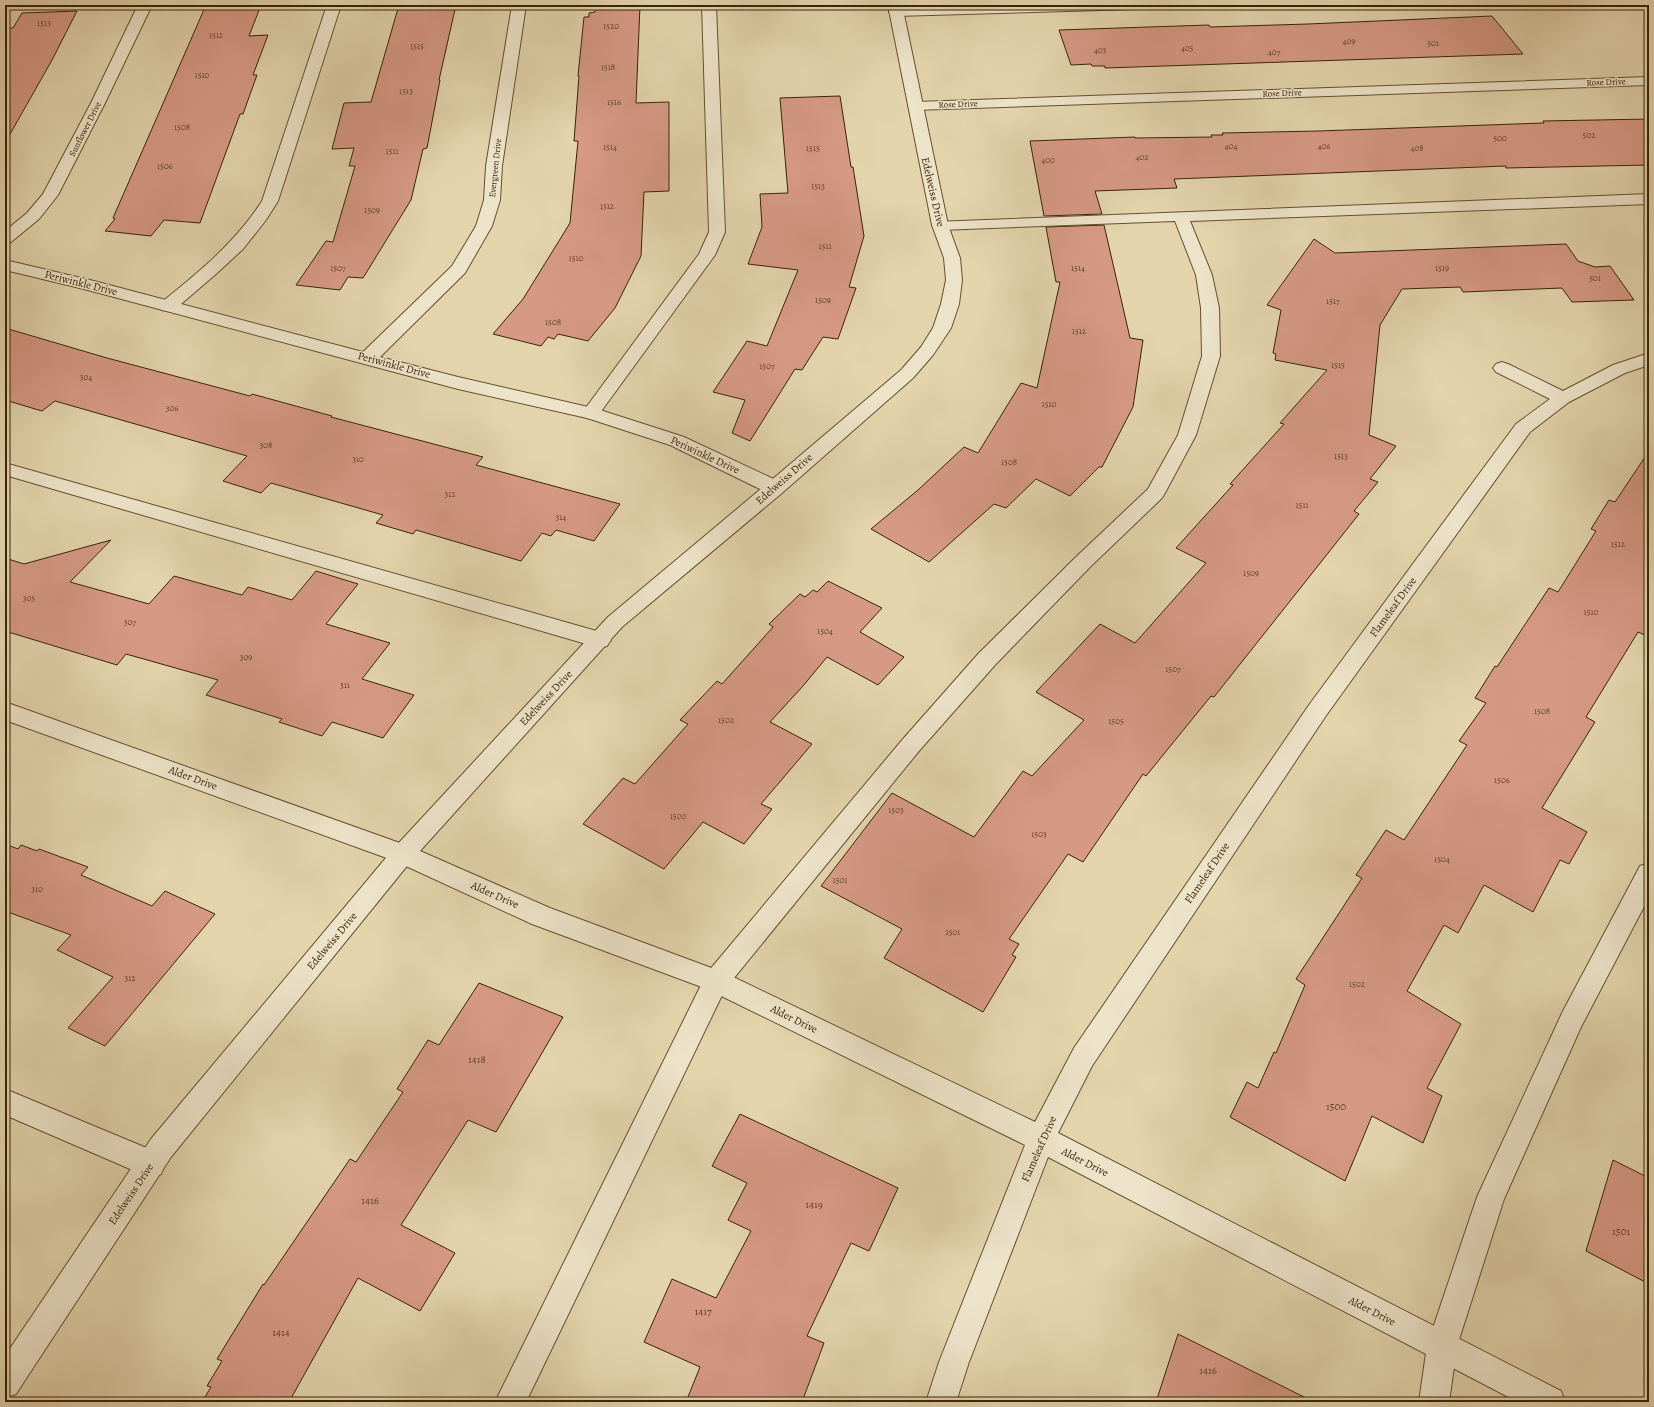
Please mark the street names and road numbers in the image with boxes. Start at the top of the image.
street label: Rose Drive [1586,75,1626,89]
street label: Rose Drive [1262,86,1302,100]
street label: Rose Drive [938,97,978,111]
street label: Sunflower Drive [66,100,104,158]
street label: Evergreen Drive [486,138,504,198]
street label: Edelweiss Drive [918,156,948,228]
street label: Periwinkle Drive [43,267,119,299]
street label: Periwinkle Drive [356,348,432,382]
street label: Periwinkle Drive [668,432,742,478]
street label: Edelweiss Drive [752,450,816,508]
street label: Flameleaf Drive [1366,574,1420,640]
street label: Edelweiss Drive [516,667,576,729]
street label: Alder Drive [166,762,220,794]
street label: Flameleaf Drive [1181,839,1233,907]
street label: Alder Drive [468,877,521,912]
street label: Edelweiss Drive [303,909,361,973]
street label: Alder Drive [767,1001,820,1037]
street label: Flameleaf Drive [1018,1114,1060,1184]
street label: Alder Drive [1058,1143,1111,1180]
street label: Edelweiss Drive [105,1160,157,1228]
street label: Alder Drive [1345,1292,1398,1329]

